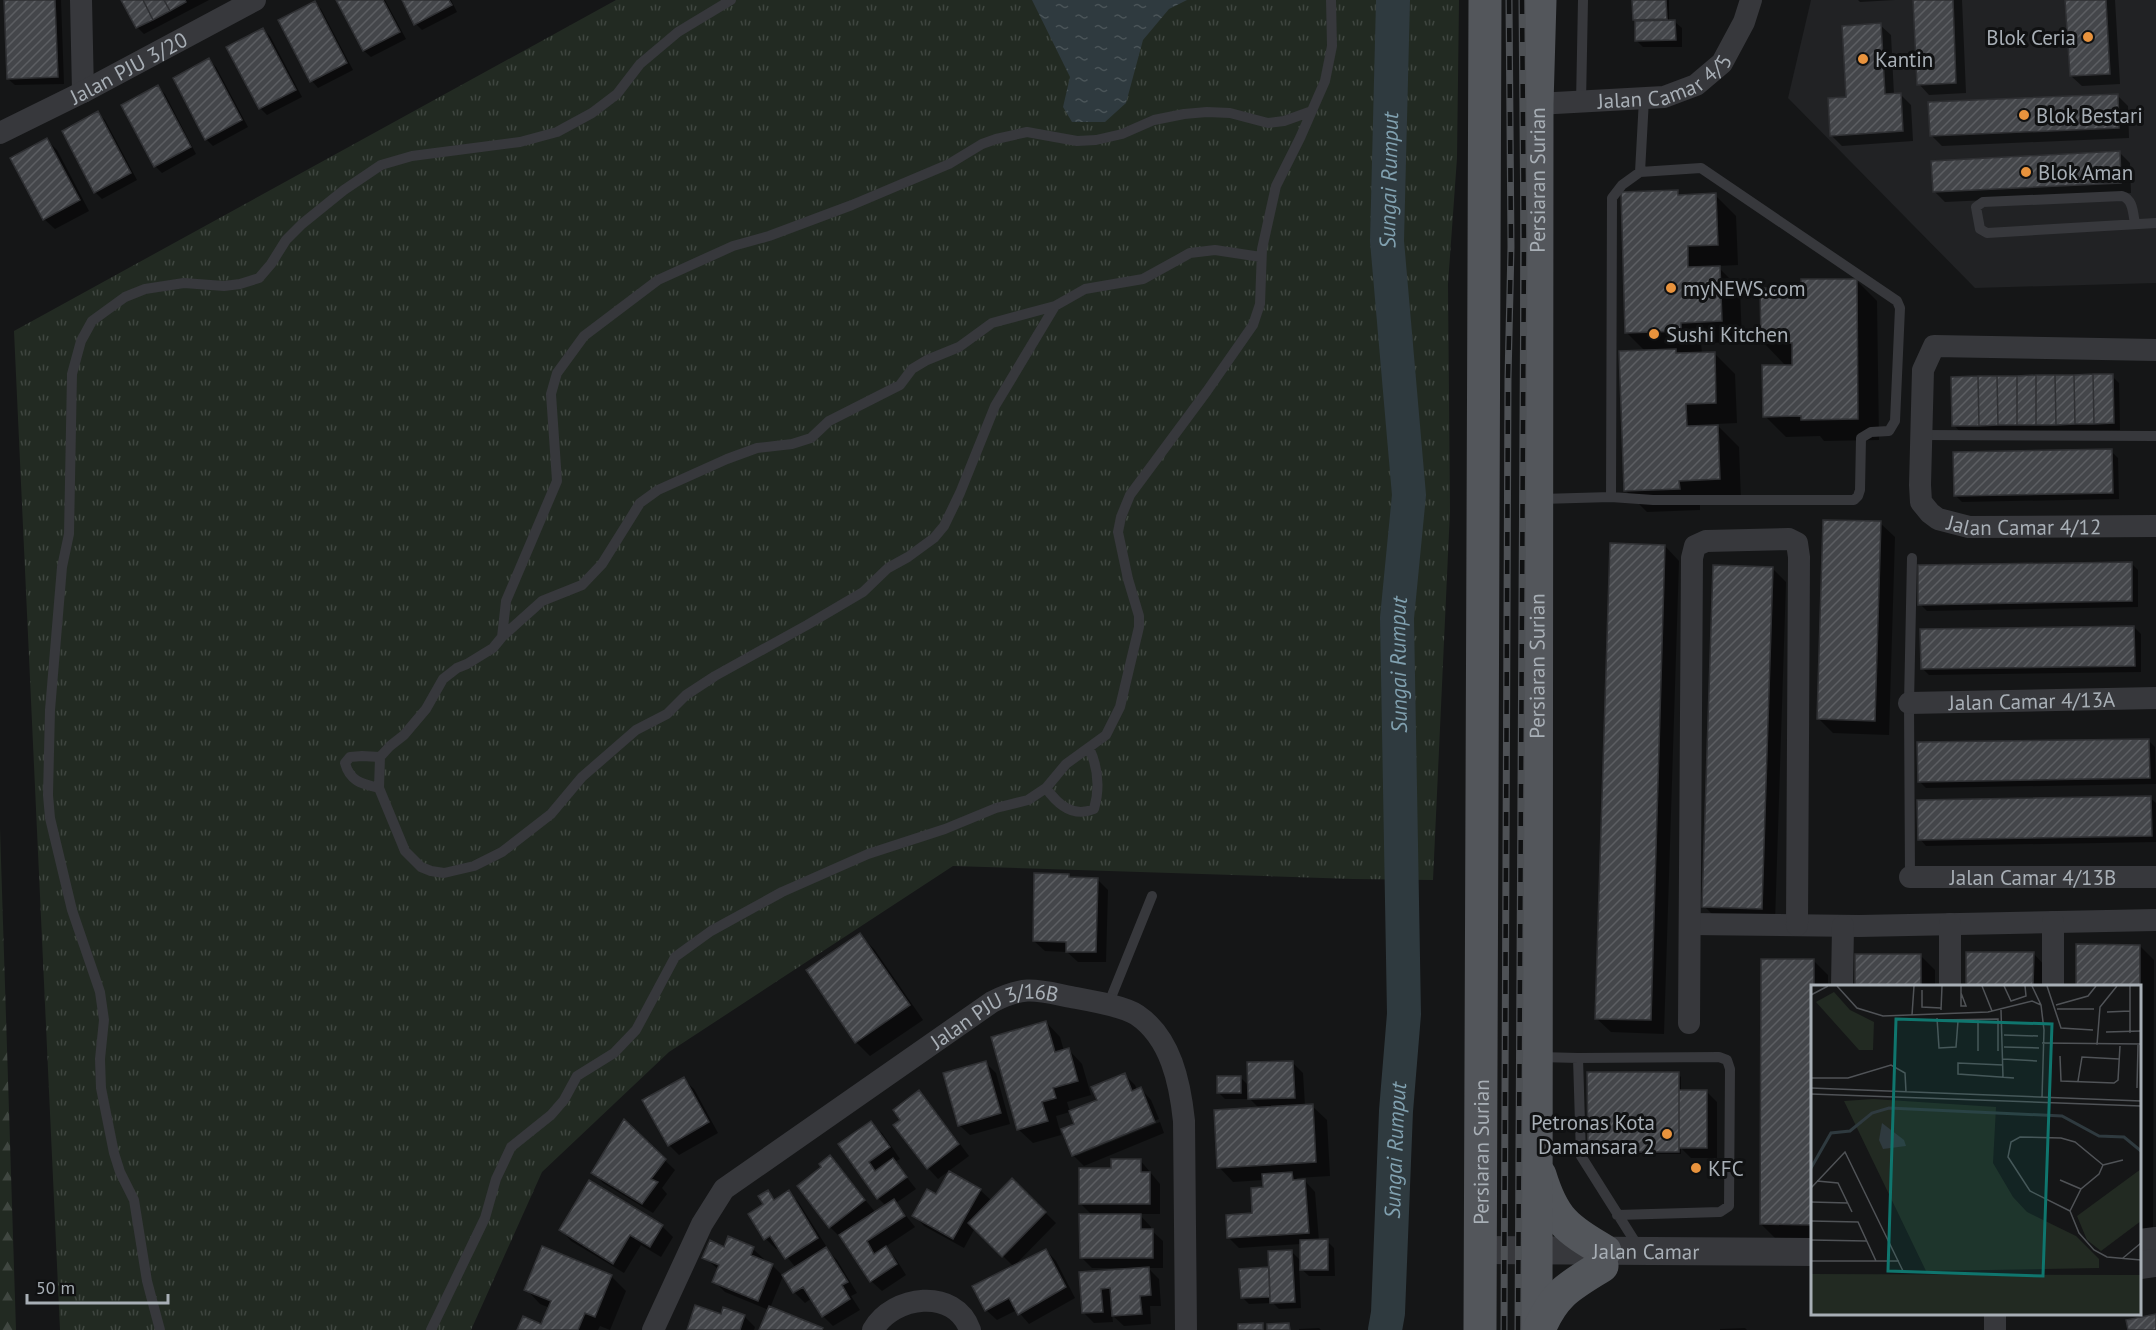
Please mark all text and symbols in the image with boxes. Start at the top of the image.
place label: Blok Ceria [1986,24,2076,51]
street label: Jalan PJU 3/20 [64,25,192,110]
marker: Blok Ceria [2081,30,2095,44]
place label: Kantin [1875,46,1933,73]
street label: Jalan Camar 4/5 [1596,50,1738,114]
marker: Kantin [1856,52,1870,66]
place label: Blok Bestari [2036,102,2143,129]
street label: Persiaran Surian [1523,107,1550,253]
marker: Blok Bestari [2017,108,2031,122]
water label: Sungai Rumput [1373,111,1404,250]
place label: Blok Aman [2038,159,2133,186]
marker: Blok Aman [2019,165,2033,179]
place label: myNEWS.com [1683,275,1806,302]
marker: myNEWS.com [1664,281,1678,295]
place label: Sushi Kitchen [1666,321,1788,348]
marker: Sushi Kitchen [1647,327,1661,341]
street label: Jalan Camar 4/12 [1943,508,2101,540]
street label: Persiaran Surian [1523,593,1550,739]
water label: Sungai Rumput [1383,594,1413,733]
street label: Jalan Camar 4/13A [1947,685,2116,716]
street label: Jalan Camar 4/13B [1949,864,2116,891]
street label: Jalan PJU 3/16B [924,977,1061,1055]
inset map [1811,985,2141,1315]
street label: Persiaran Surian [1467,1079,1494,1225]
water label: Sungai Rumput [1378,1080,1412,1219]
place label: Petronas Kota Damansara 2 [1531,1109,1655,1160]
marker: Petronas Kota Damansara 2 [1660,1127,1674,1141]
place label: KFC [1708,1155,1744,1182]
marker: KFC [1689,1161,1703,1175]
street label: Jalan Camar [1591,1237,1700,1265]
scale bar [27,1267,168,1305]
text: 50 m [36,1276,75,1299]

